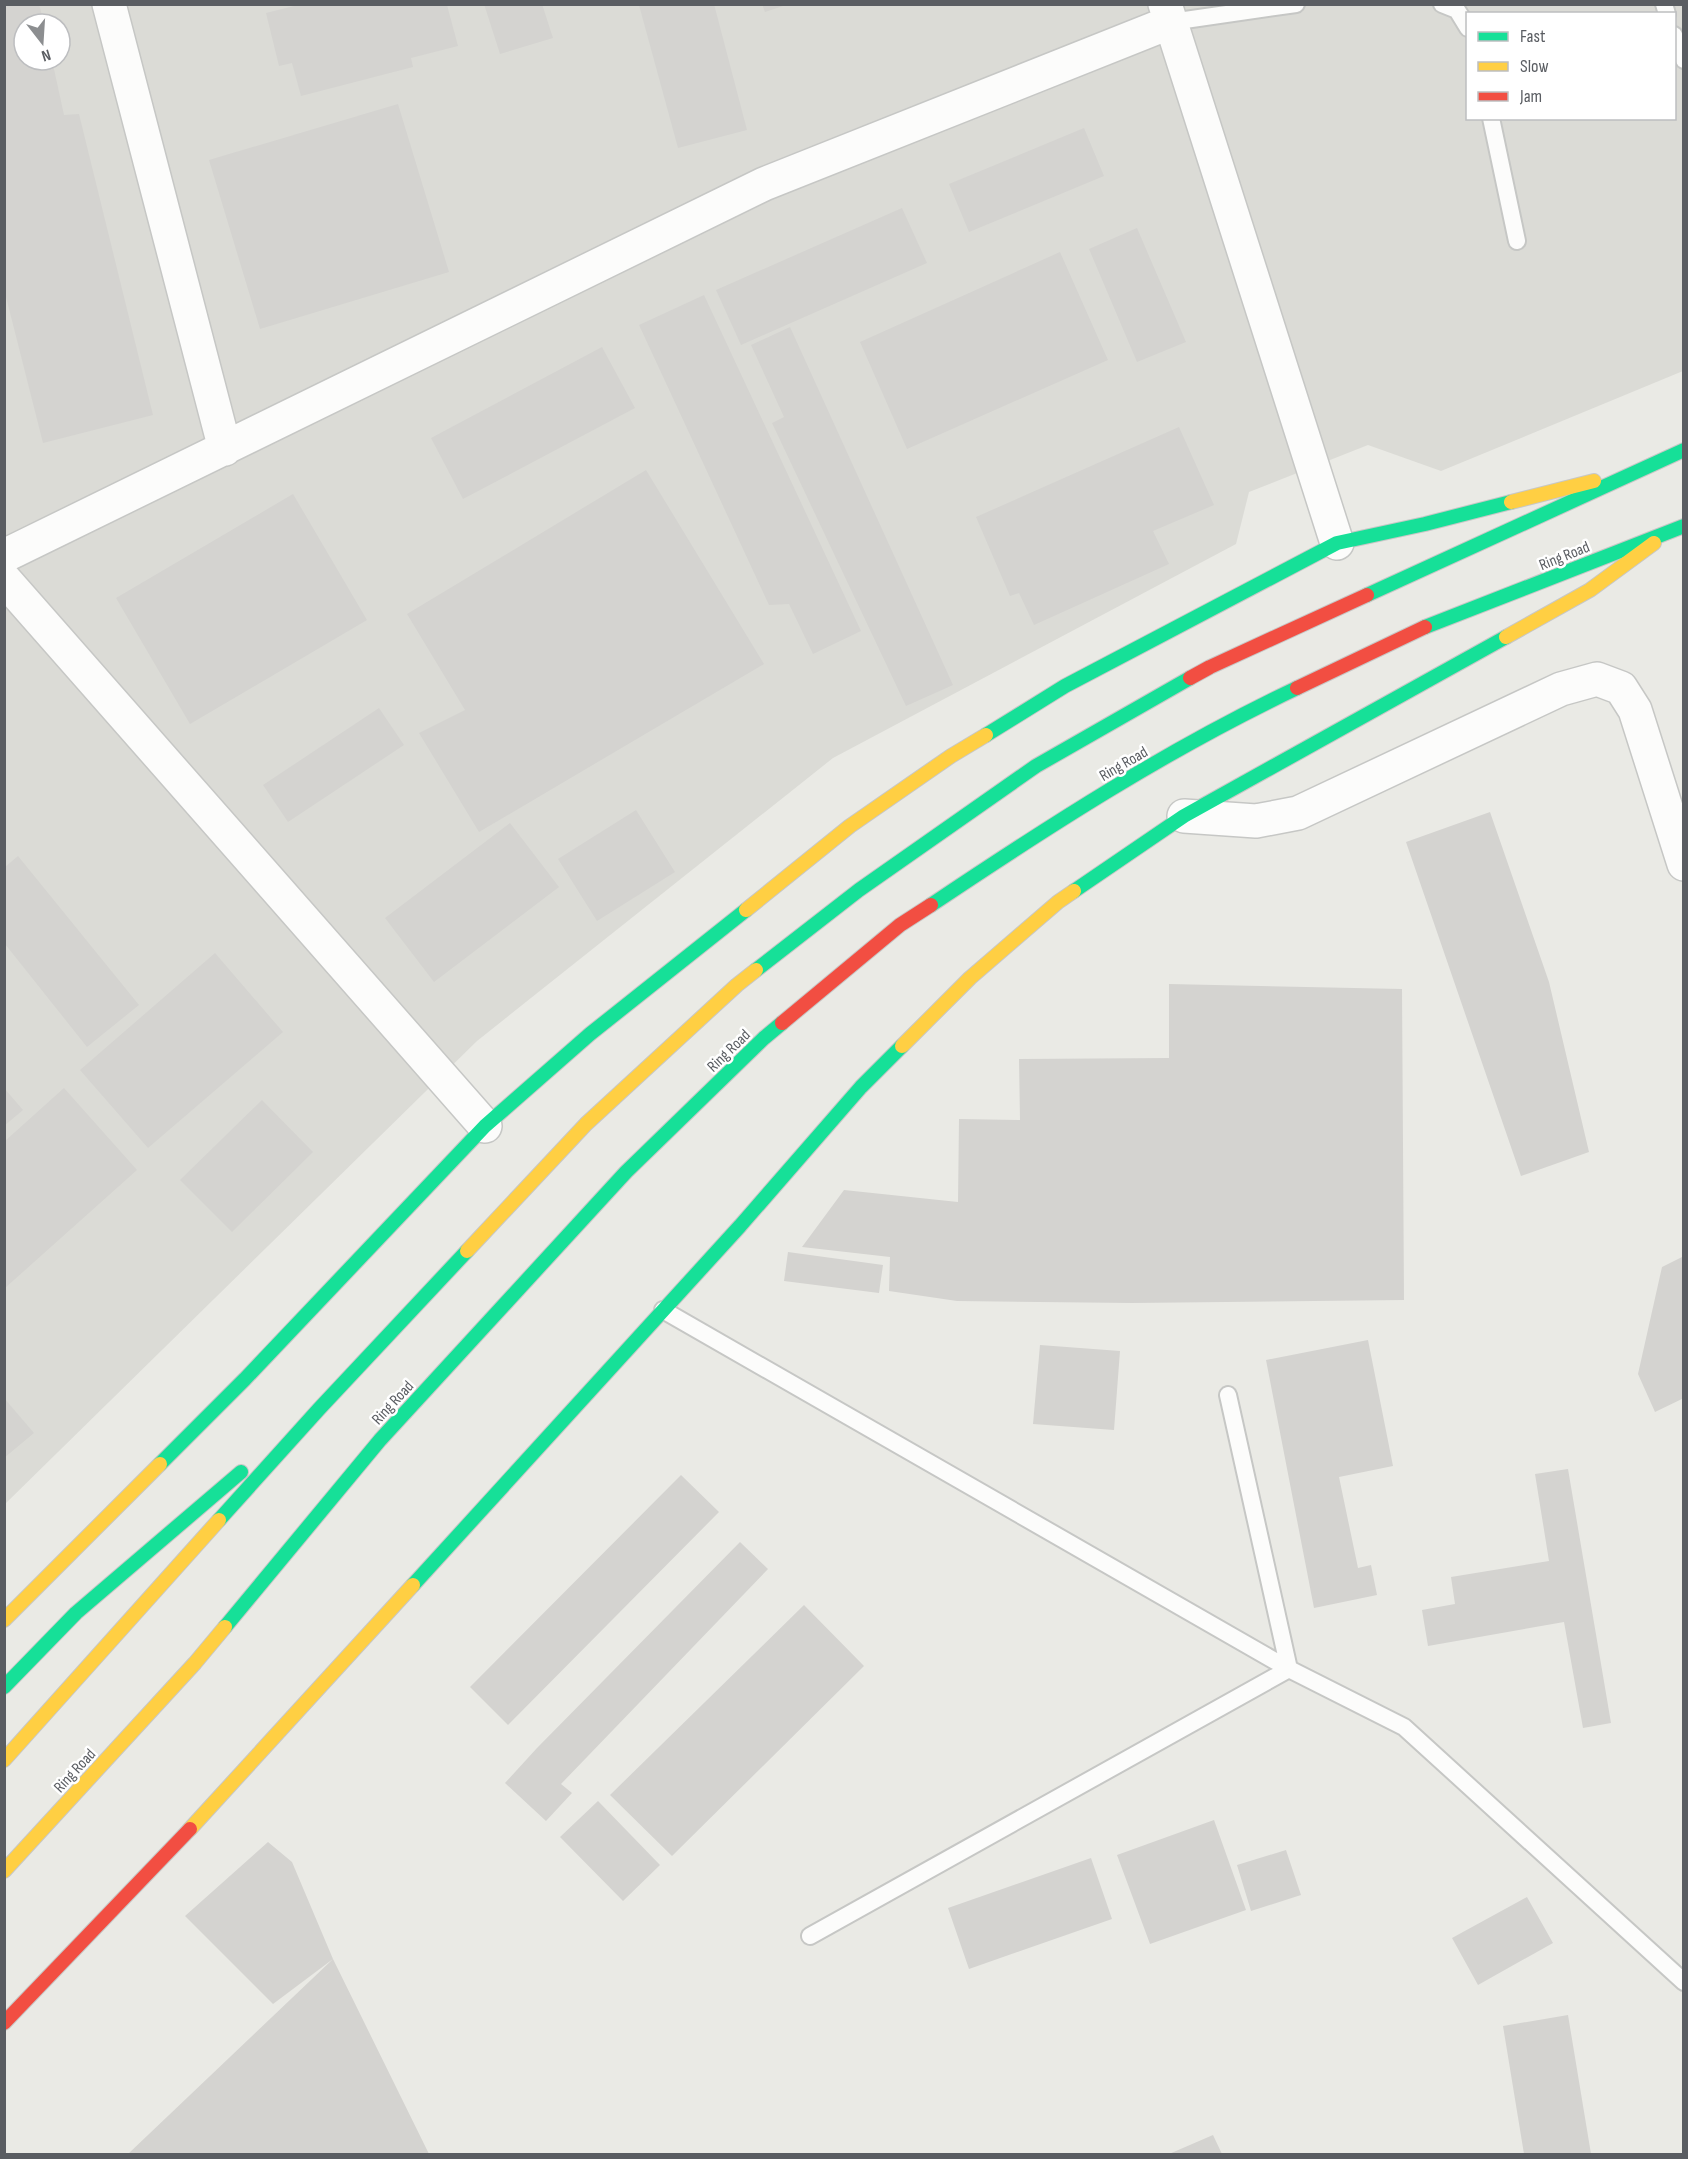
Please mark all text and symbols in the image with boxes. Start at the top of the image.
north arrow [12,12,72,72]
legend [1466,12,1676,120]
text: Fast [1520,26,1546,47]
text: N [39,45,53,65]
text: Slow [1520,56,1549,77]
text: Jam [1519,86,1542,107]
street label: Ring Road [1537,538,1593,575]
street label: Ring Road [1096,743,1151,786]
street label: Ring Road [703,1026,755,1076]
street label: Ring Road [368,1377,418,1429]
street label: Ring Road [50,1745,100,1797]

